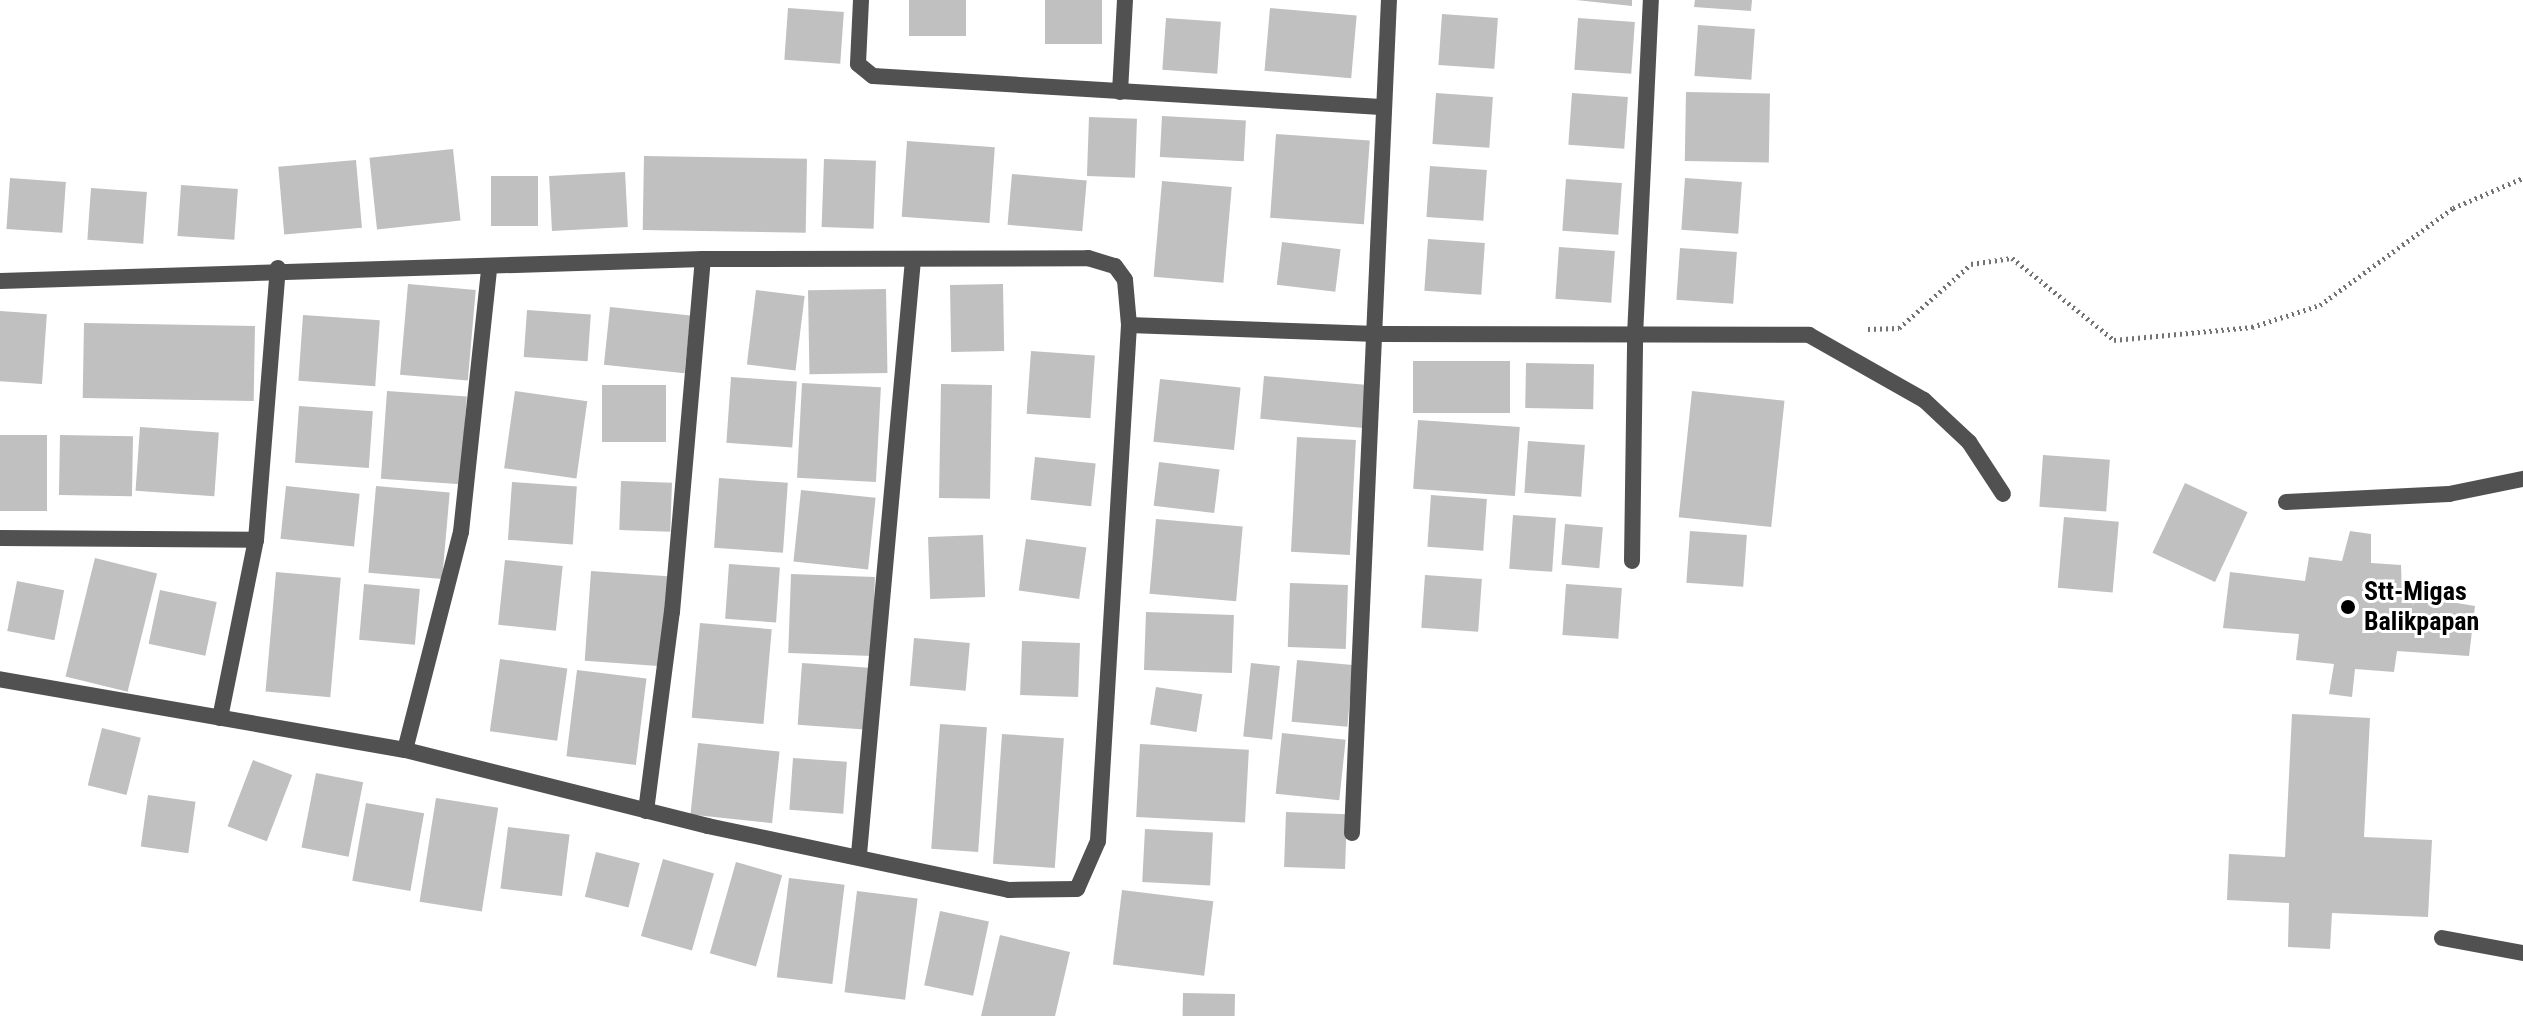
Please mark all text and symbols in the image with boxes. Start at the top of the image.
place label: Stt-Migas Balikpapan [2364,576,2479,638]
marker: Stt-Migas Balikpapan [2339,598,2357,616]

